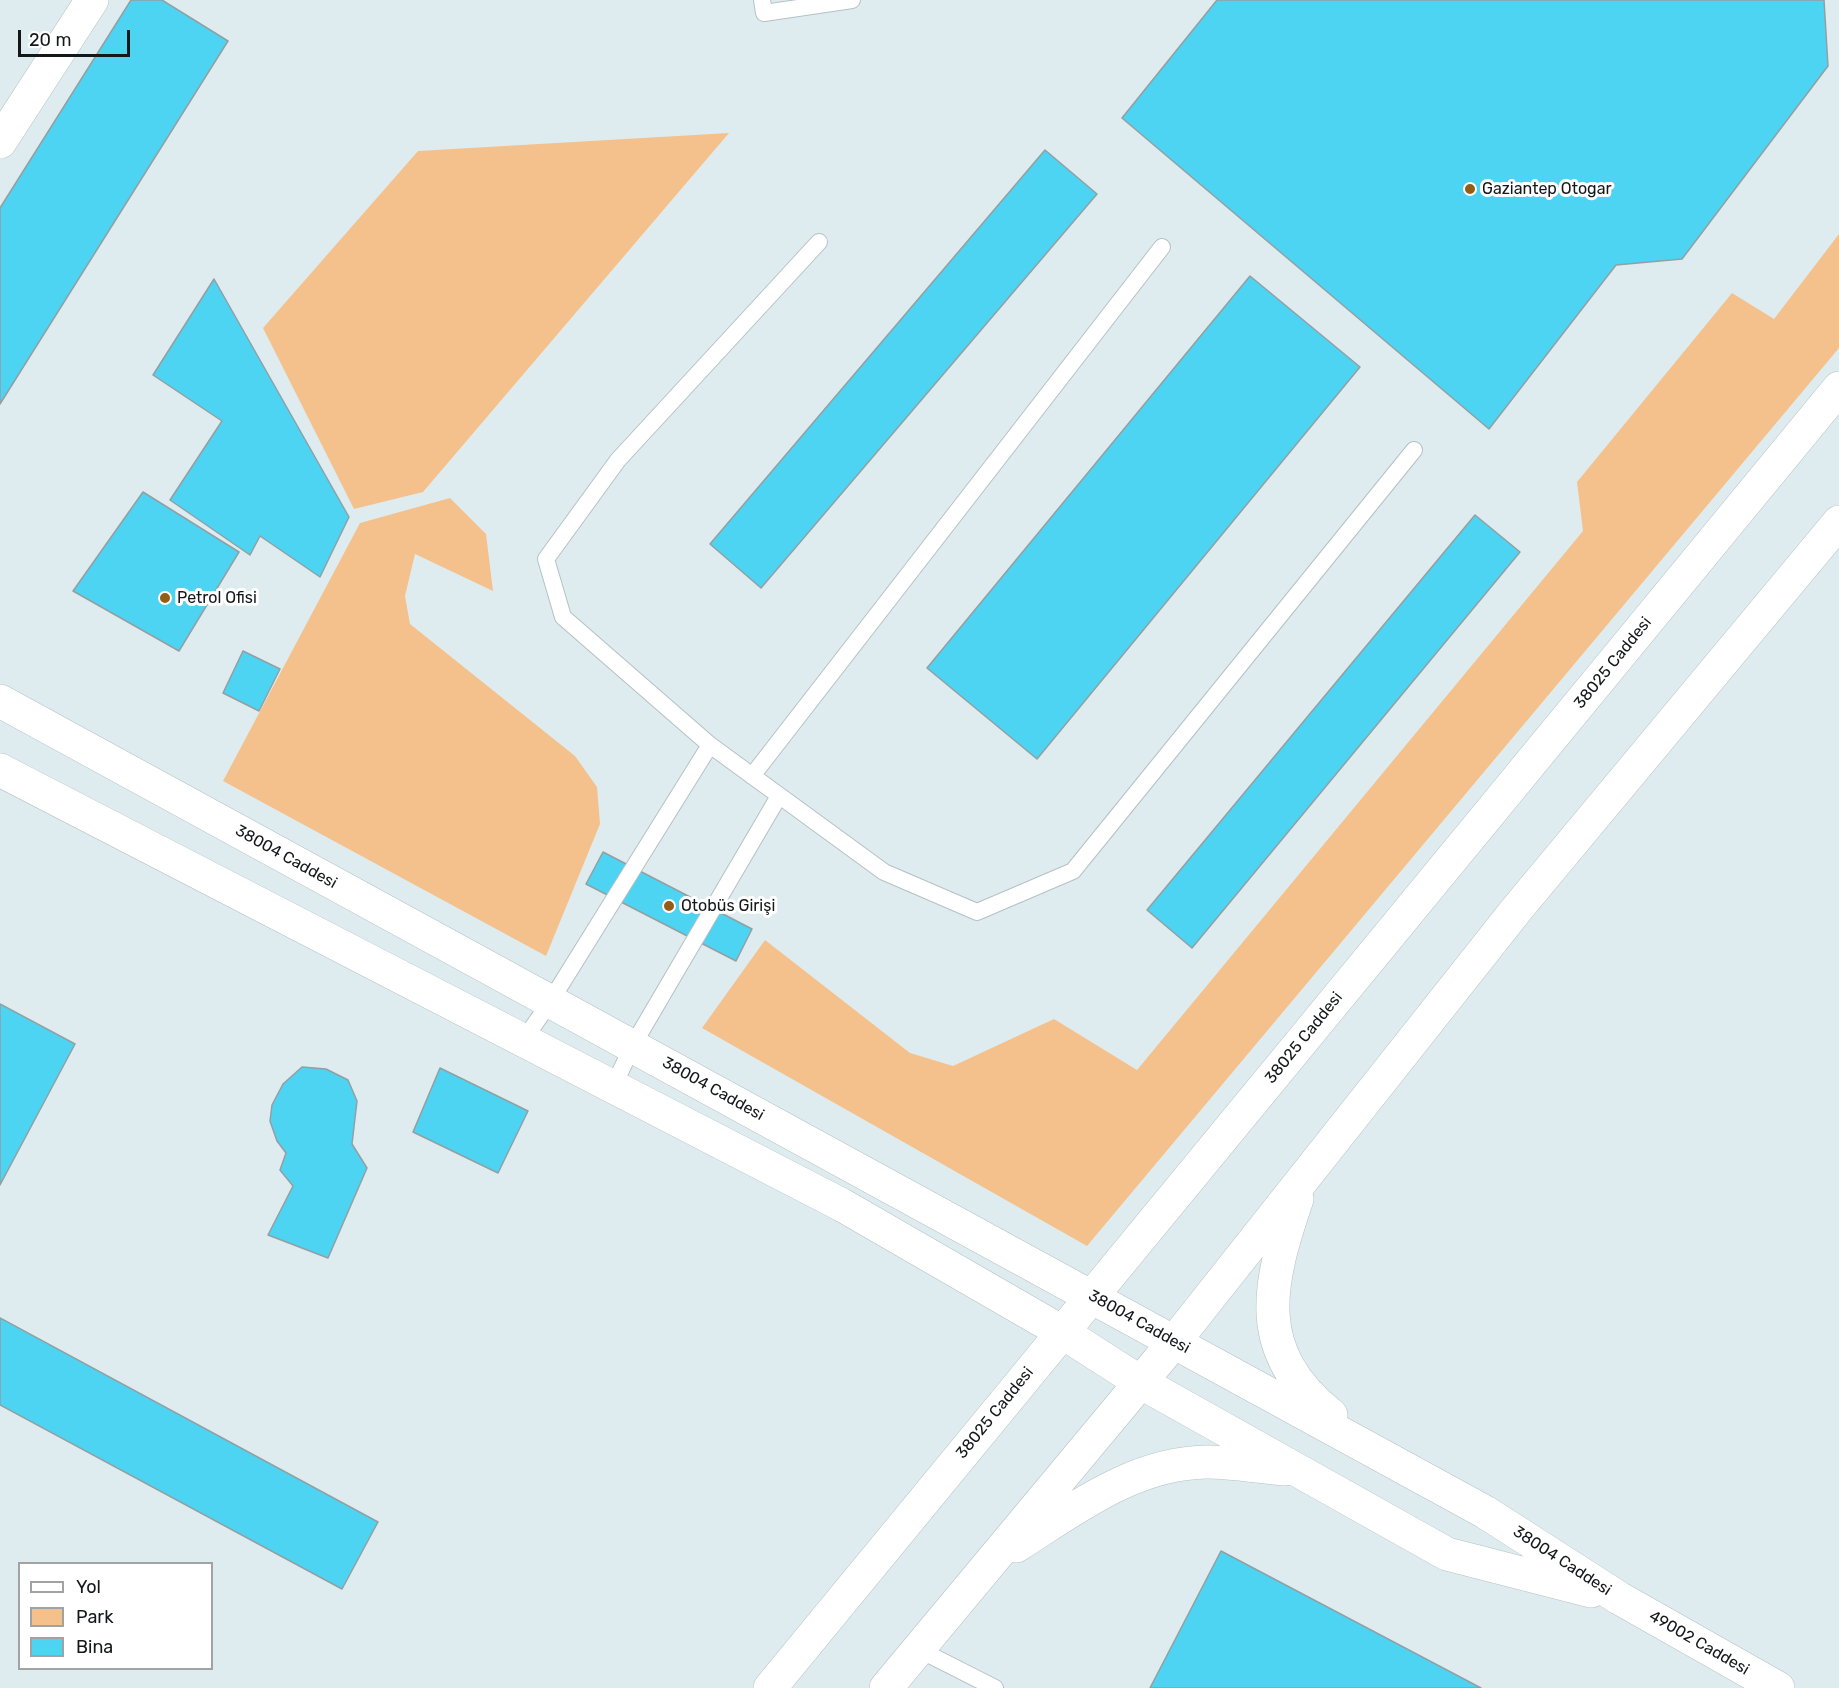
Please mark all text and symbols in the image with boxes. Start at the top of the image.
scale bar [21,18,134,56]
text: 20 m [29,29,71,51]
place label: Gaziantep Otogar [1482,179,1612,199]
marker: Gaziantep Otogar [1463,182,1477,196]
place label: Petrol Ofisi [177,588,257,608]
marker: Petrol Ofisi [158,591,172,605]
street label: 38025 Caddesi [1570,613,1656,713]
street label: 38004 Caddesi [232,821,340,893]
place label: Otobüs Girişi [681,896,775,916]
marker: Otobüs Girişi [662,899,676,913]
street label: 38025 Caddesi [1261,988,1347,1088]
street label: 38004 Caddesi [659,1053,767,1125]
street label: 38004 Caddesi [1085,1286,1193,1358]
street label: 38025 Caddesi [952,1363,1038,1463]
street label: 38004 Caddesi [1509,1522,1615,1600]
legend [18,1562,213,1670]
text: Yol [76,1576,101,1598]
text: Park [76,1606,113,1628]
street label: 49002 Caddesi [1646,1607,1752,1679]
text: Bina [76,1636,113,1658]

